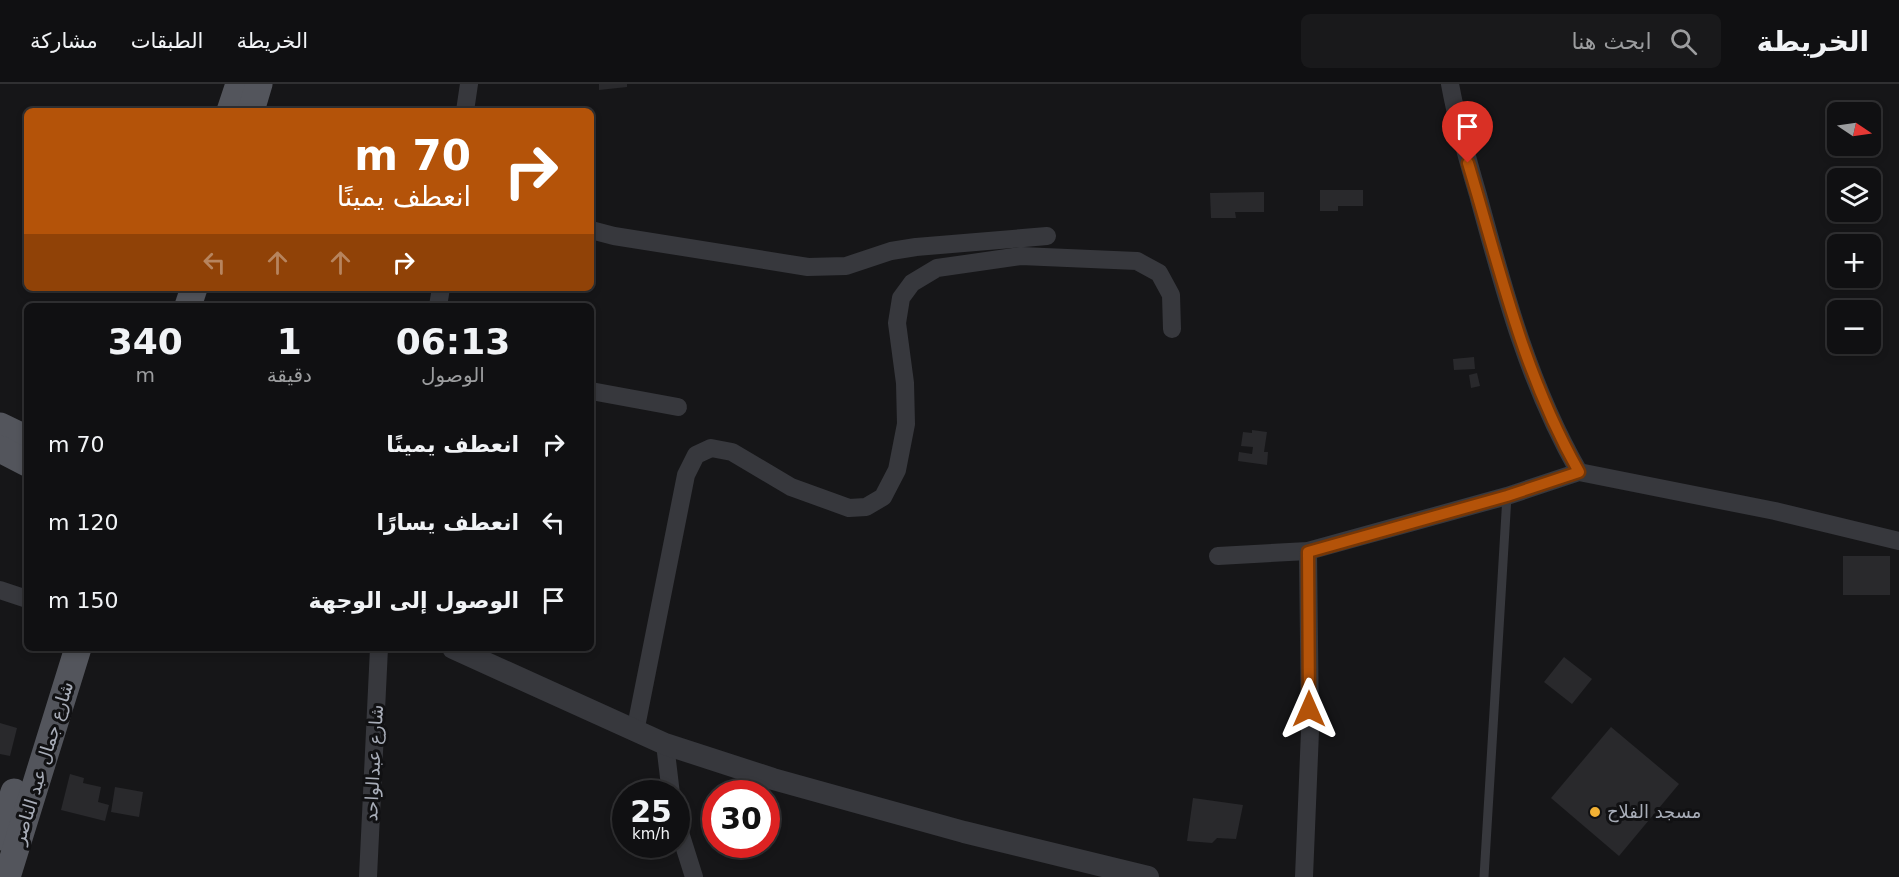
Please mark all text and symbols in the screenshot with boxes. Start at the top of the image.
search box [1301,14,1721,68]
icon: search [1667,25,1700,58]
text: الخريطة [1757,25,1869,58]
text: مشاركة [30,29,98,53]
text: الطبقات [131,29,203,53]
text: الخريطة [236,29,308,53]
text: ابحث هنا [1572,29,1652,54]
pin [1442,101,1493,163]
north arrow [1827,102,1881,156]
map controls [1827,102,1881,354]
icon: arrive [1451,110,1484,143]
text: 70 m [354,131,471,180]
icon: right [492,132,570,210]
button: layers [1827,168,1881,222]
text: انعطف يمينًا [337,181,471,212]
button: + [1827,234,1881,288]
icon: left [198,246,231,279]
icon: ahead [261,246,294,279]
icon: ahead [324,246,357,279]
icon: right [387,246,420,279]
button: − [1827,300,1881,354]
text: 340 [108,321,183,362]
text: 1 [277,321,302,362]
text: 06:13 [396,321,510,362]
text: m [136,363,155,387]
text: دقيقة [267,363,312,387]
text: الوصول [421,363,485,387]
icon: right [537,428,570,461]
text: 70 m [48,432,104,457]
text: انعطف يمينًا [386,432,519,457]
icon: left [537,506,570,539]
text: 120 m [48,510,118,535]
text: انعطف يسارًا [376,510,519,535]
icon: arrive [537,584,570,617]
text: 150 m [48,588,118,613]
text: الوصول إلى الوجهة [309,588,519,613]
position arrow [1277,677,1341,741]
street label: شارع جمال عبد الناصر [7,679,78,848]
street label: شارع عبدالواحد [360,704,388,822]
speed limit sign: 30 [702,780,780,858]
text: 25 [630,794,672,829]
place label: مسجد الفلاح [1607,801,1701,823]
marker: مسجد الفلاح [1588,805,1602,819]
text: km/h [632,825,670,843]

